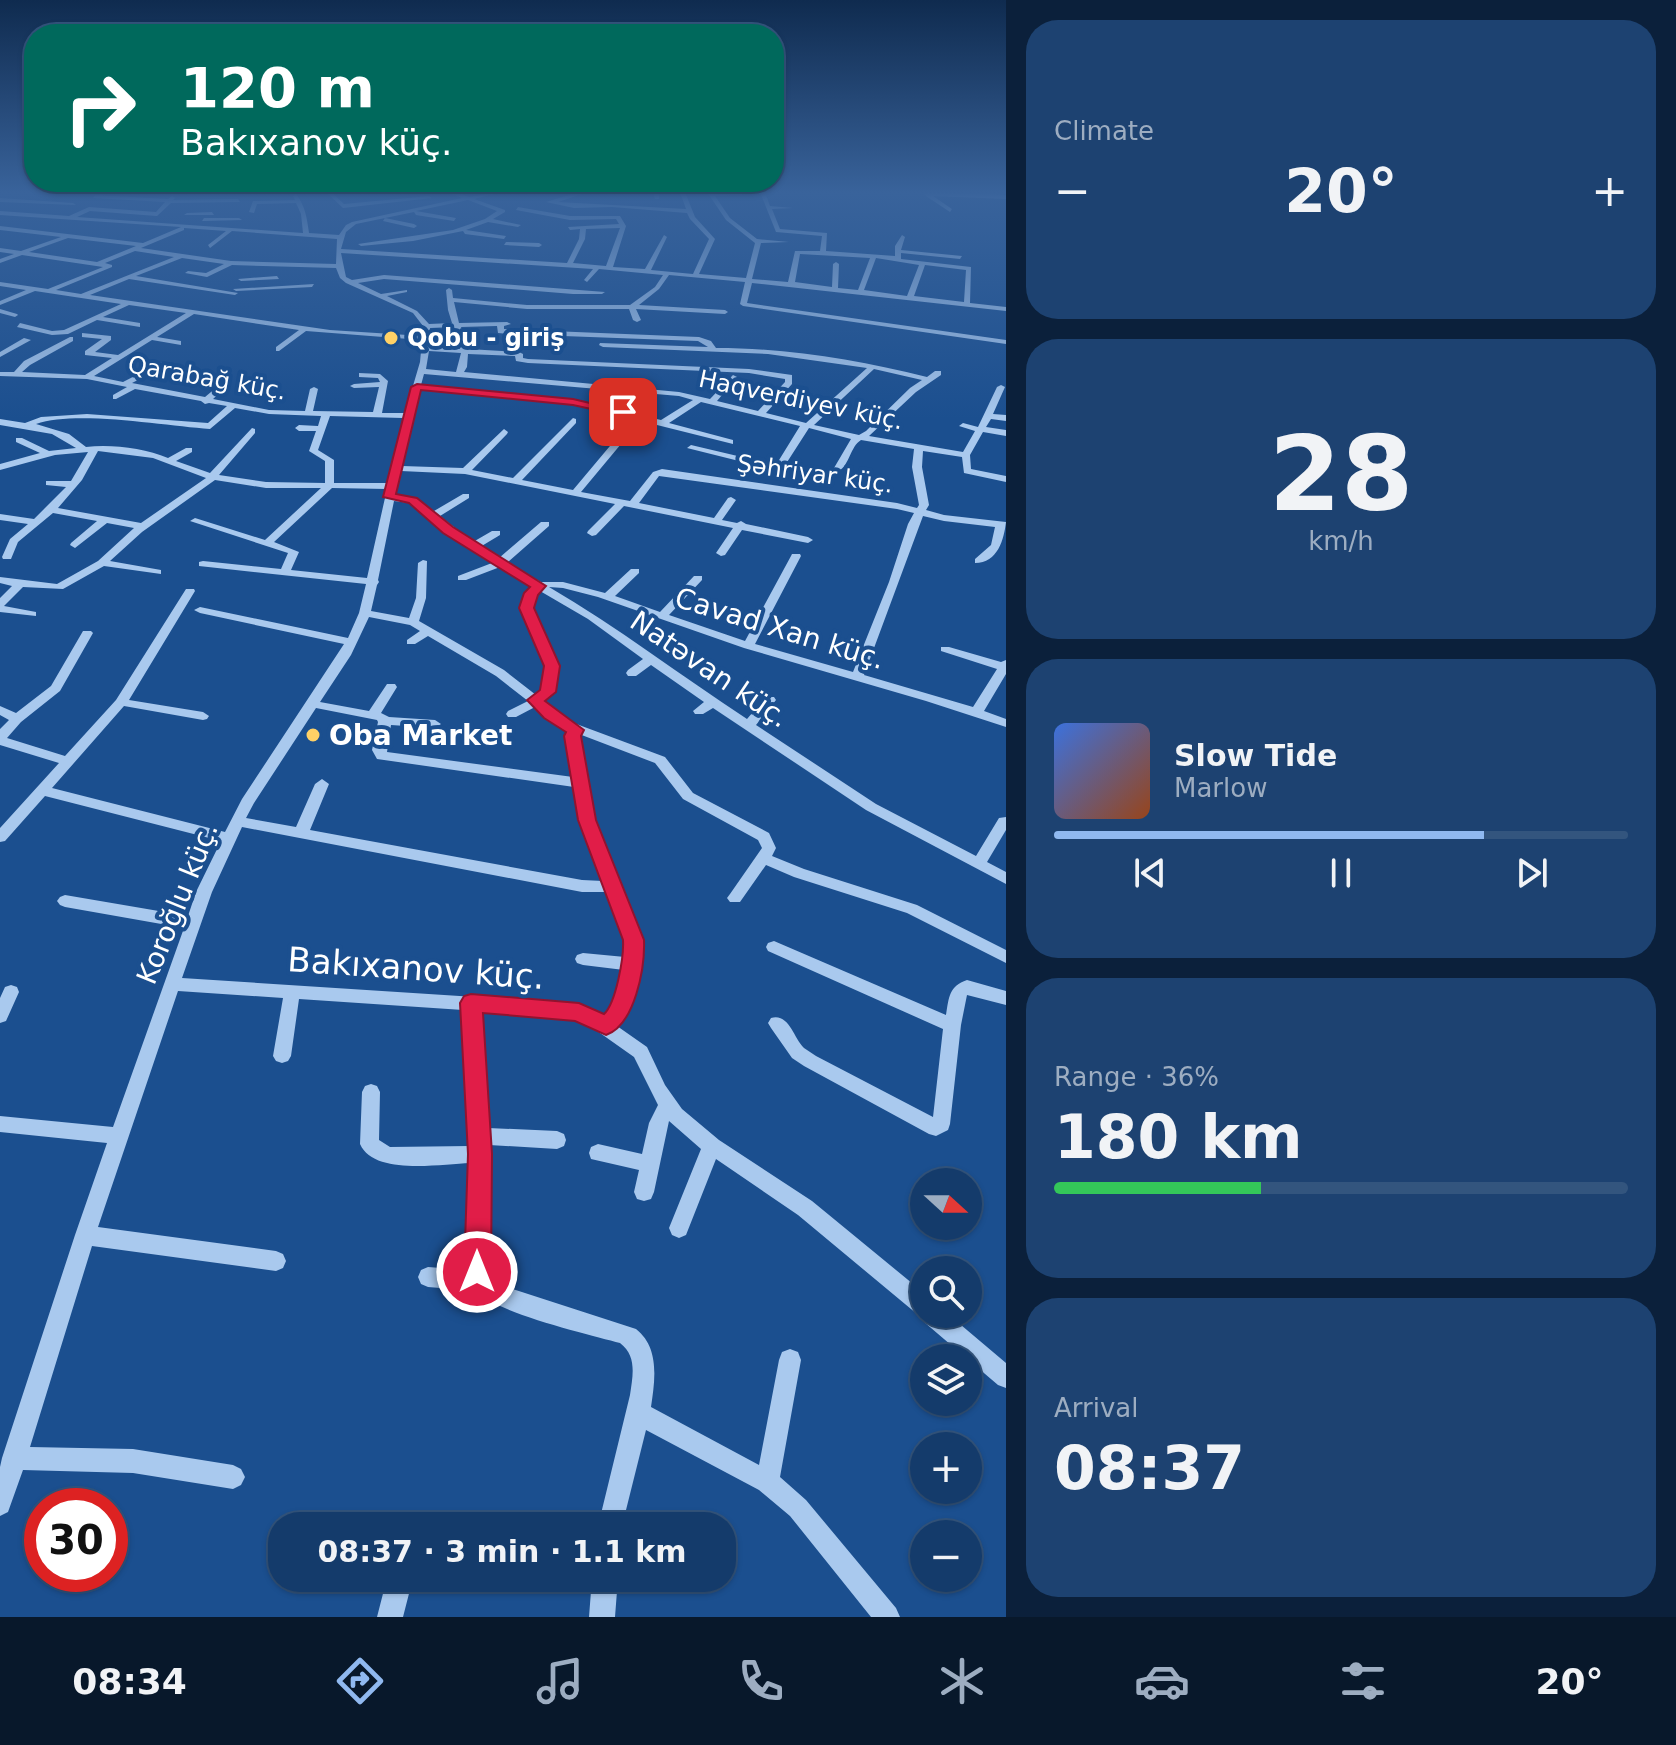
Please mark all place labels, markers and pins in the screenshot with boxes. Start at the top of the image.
place label: Qobu - giriş [407,324,565,352]
marker: Qobu - giriş [382,329,400,347]
pin [589,378,657,446]
place label: Oba Market [329,719,512,752]
marker: Oba Market [304,726,322,744]

